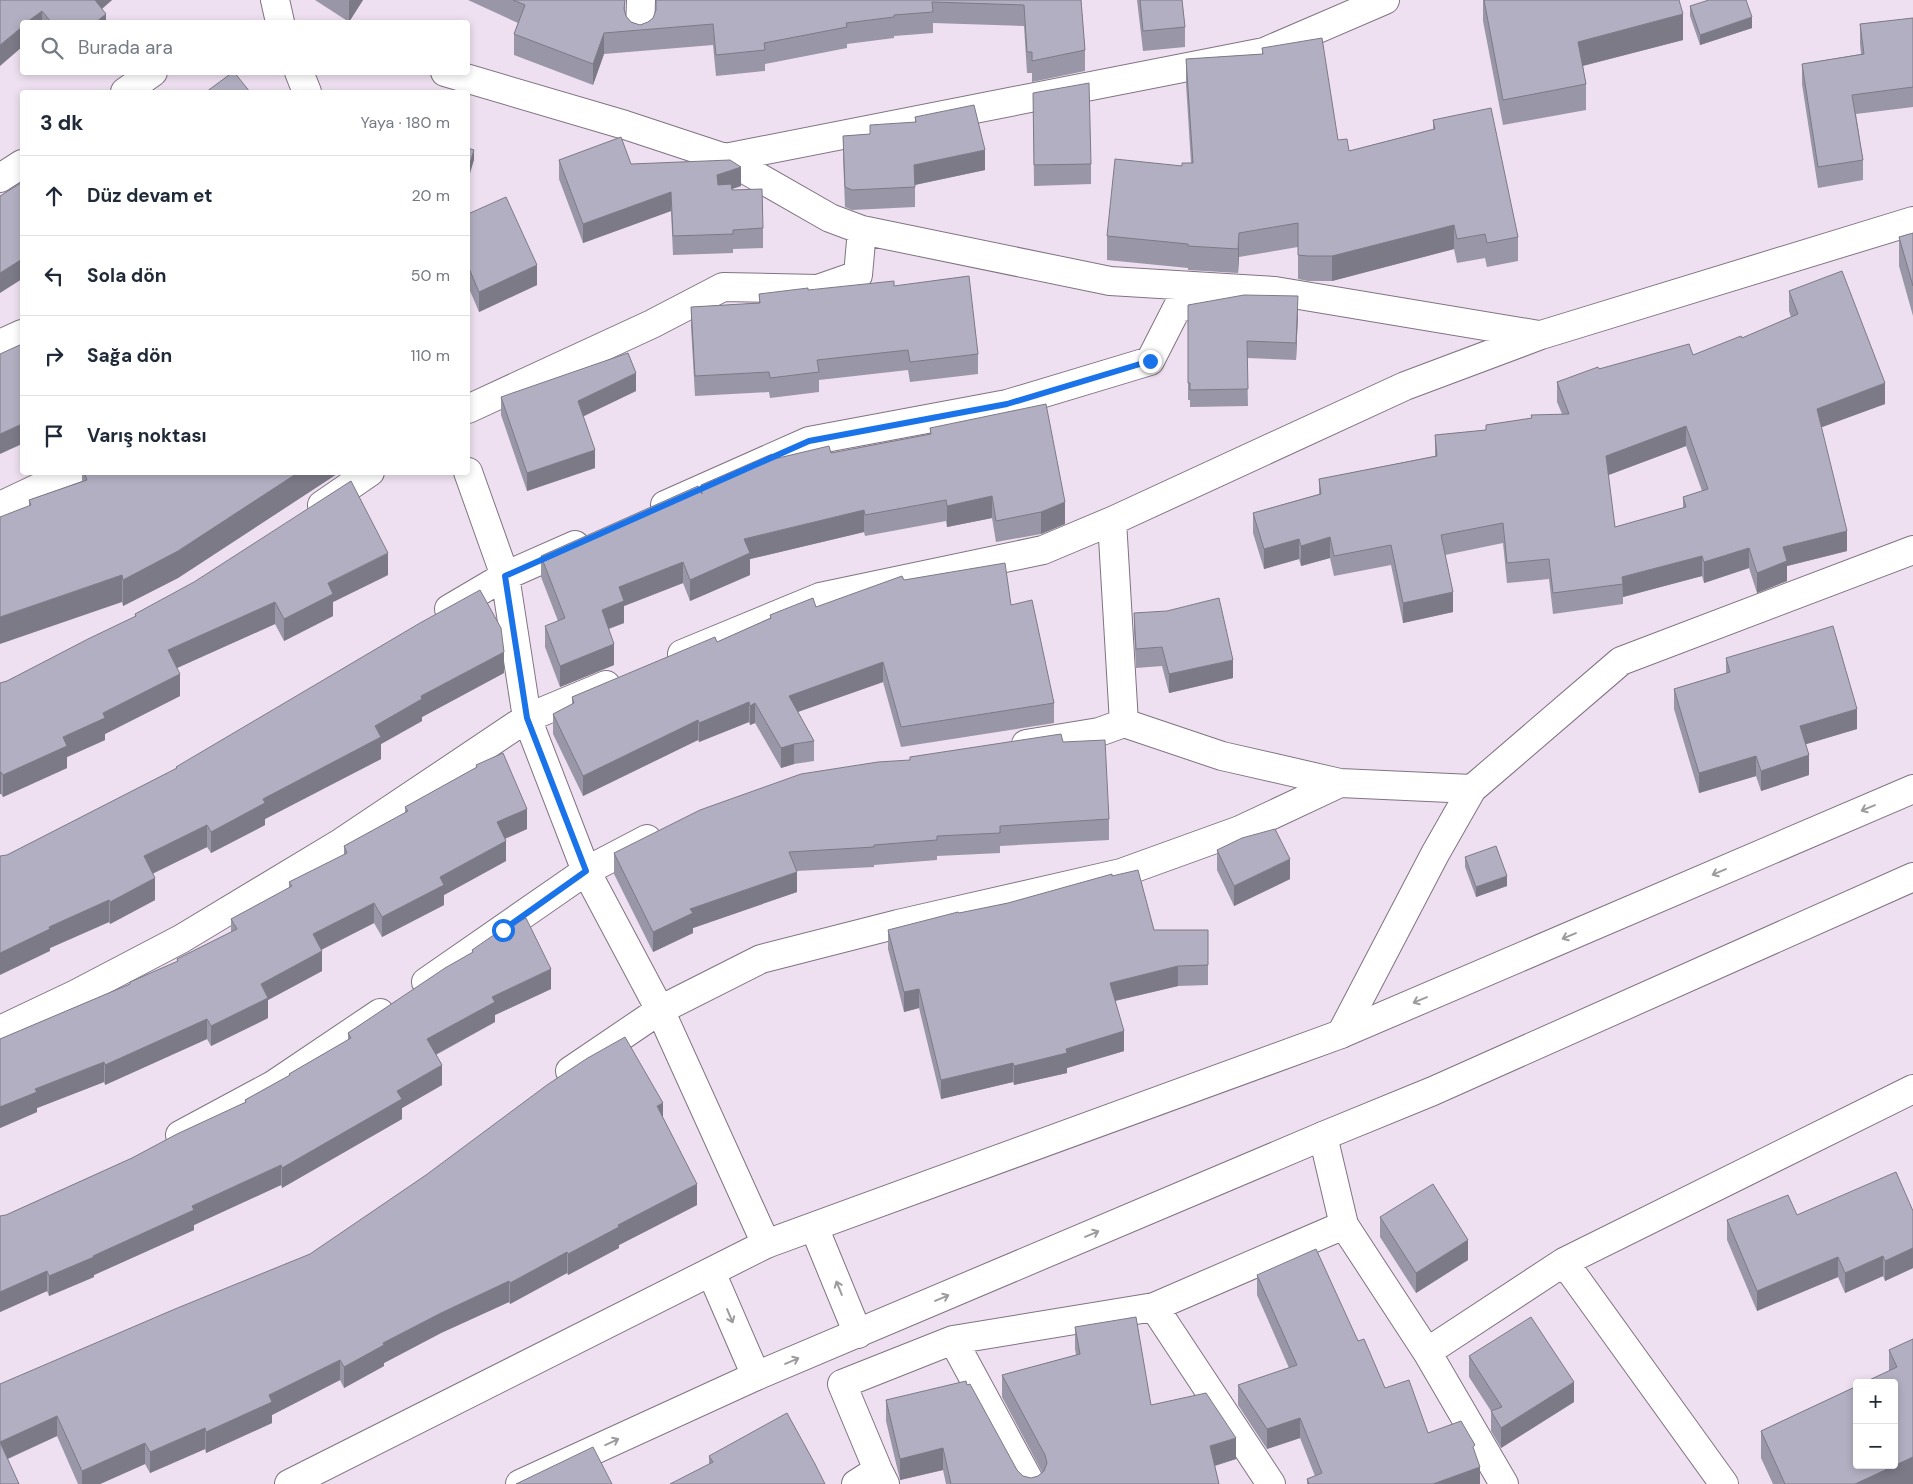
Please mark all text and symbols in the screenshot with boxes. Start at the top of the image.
search box [20,20,470,75]
icon: search [38,34,66,62]
text: Burada ara [78,35,173,60]
text: 3 dk [40,109,84,137]
text: Yaya · 180 m [360,112,450,133]
icon: ahead [40,182,68,210]
text: Düz devam et [87,183,213,208]
text: 20 m [411,185,450,206]
icon: left [40,262,68,290]
text: Sola dön [87,263,167,288]
text: 50 m [411,265,450,286]
icon: right [40,342,68,370]
text: Sağa dön [87,343,172,368]
text: 110 m [411,345,450,366]
route end [1139,350,1162,373]
icon: arrive [40,422,68,450]
text: Varış noktası [87,423,207,448]
one-way arrow [1861,804,1876,813]
one-way arrow [1712,868,1727,877]
route start [492,919,515,942]
one-way arrow [1562,932,1577,941]
one-way arrow [1413,995,1428,1005]
one-way arrow [1084,1229,1099,1239]
one-way arrow [834,1281,843,1297]
one-way arrow [934,1292,949,1302]
one-way arrow [726,1308,736,1323]
one-way arrow [784,1355,799,1365]
map controls [1853,1379,1898,1469]
button: + [1853,1379,1898,1424]
button: − [1853,1424,1898,1469]
one-way arrow [604,1436,619,1446]

